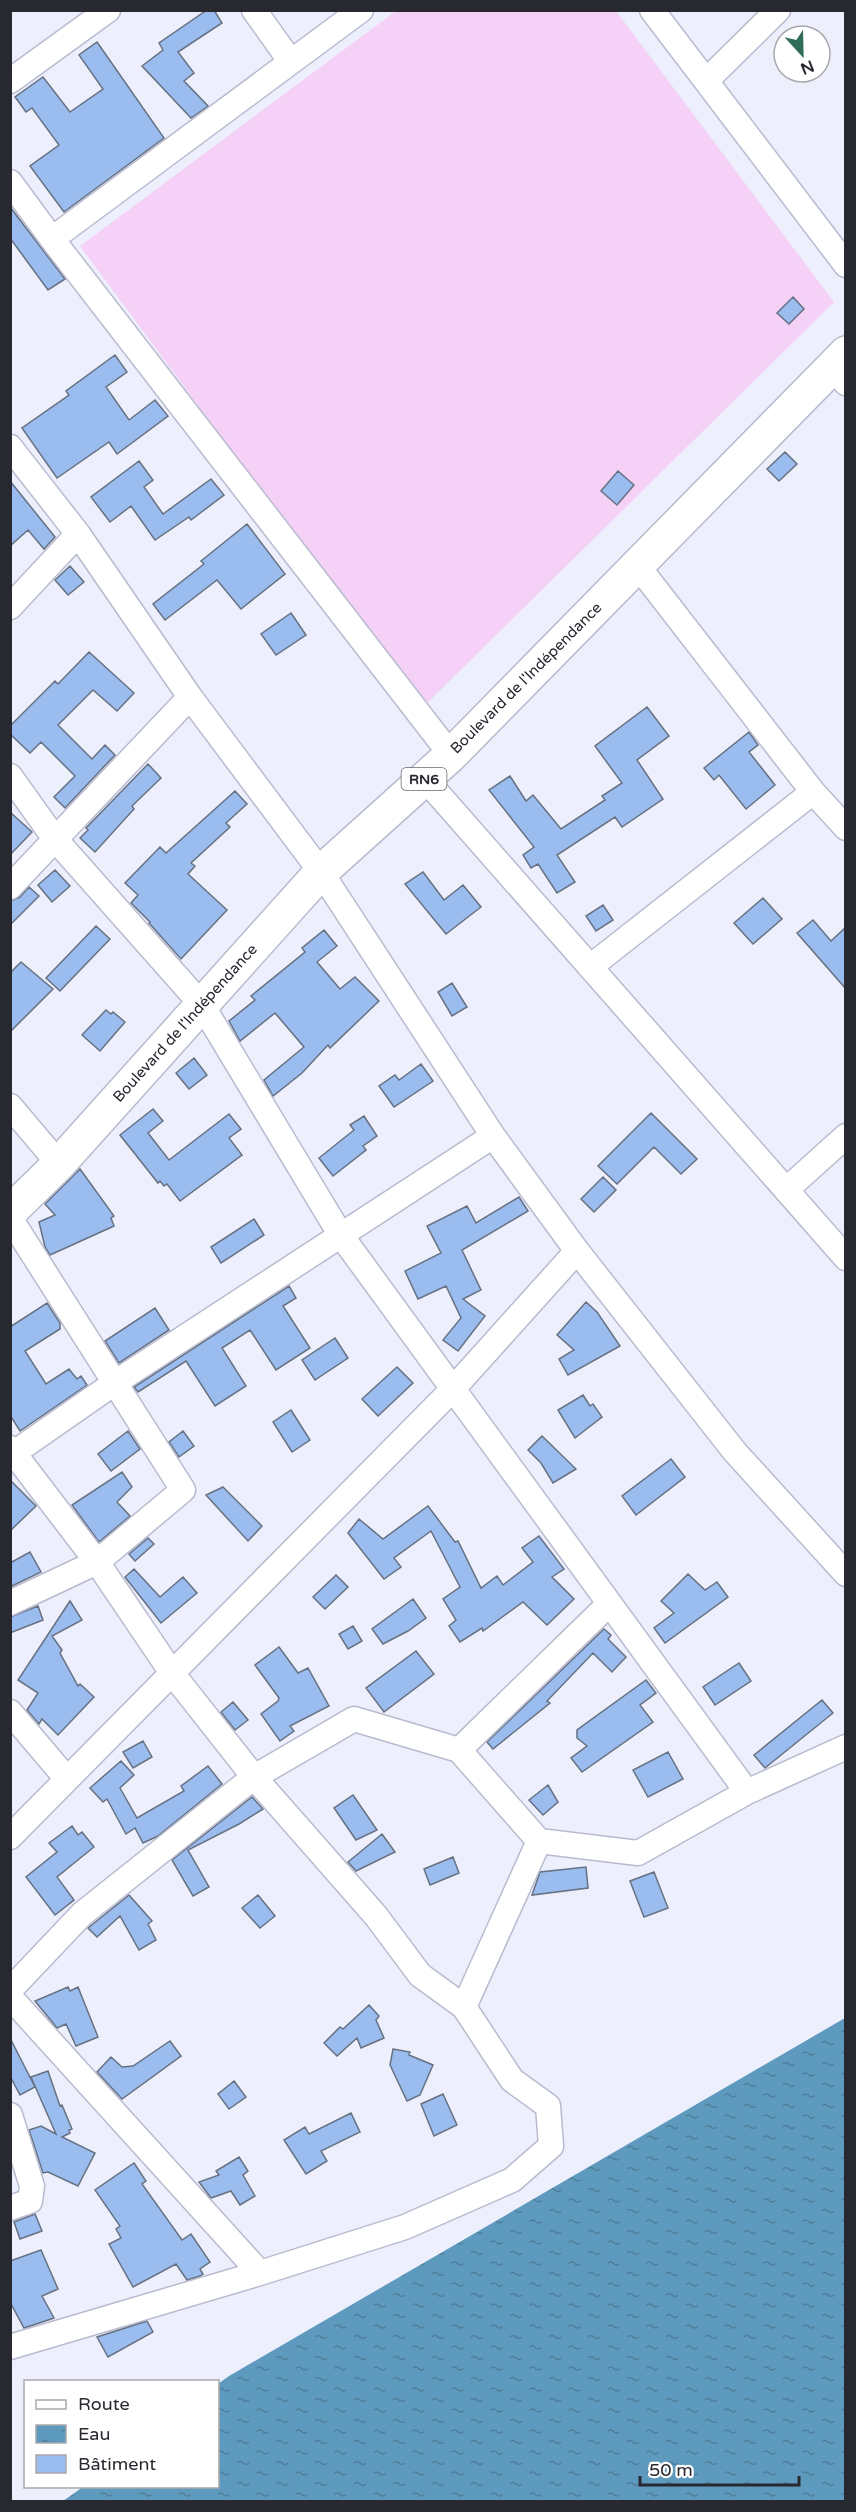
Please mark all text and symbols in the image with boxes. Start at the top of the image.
north arrow [772,24,832,84]
text: N [798,55,817,79]
street label: Boulevard de l'Indépendance [447,599,605,757]
road number: RN6 [402,768,446,790]
street label: Boulevard de l'Indépendance [109,940,261,1106]
legend [24,2380,219,2488]
text: Route [78,2393,130,2415]
text: Eau [78,2423,110,2445]
scale bar [640,2449,799,2487]
text: Bâtiment [78,2453,156,2475]
text: 50 m [649,2459,693,2481]

